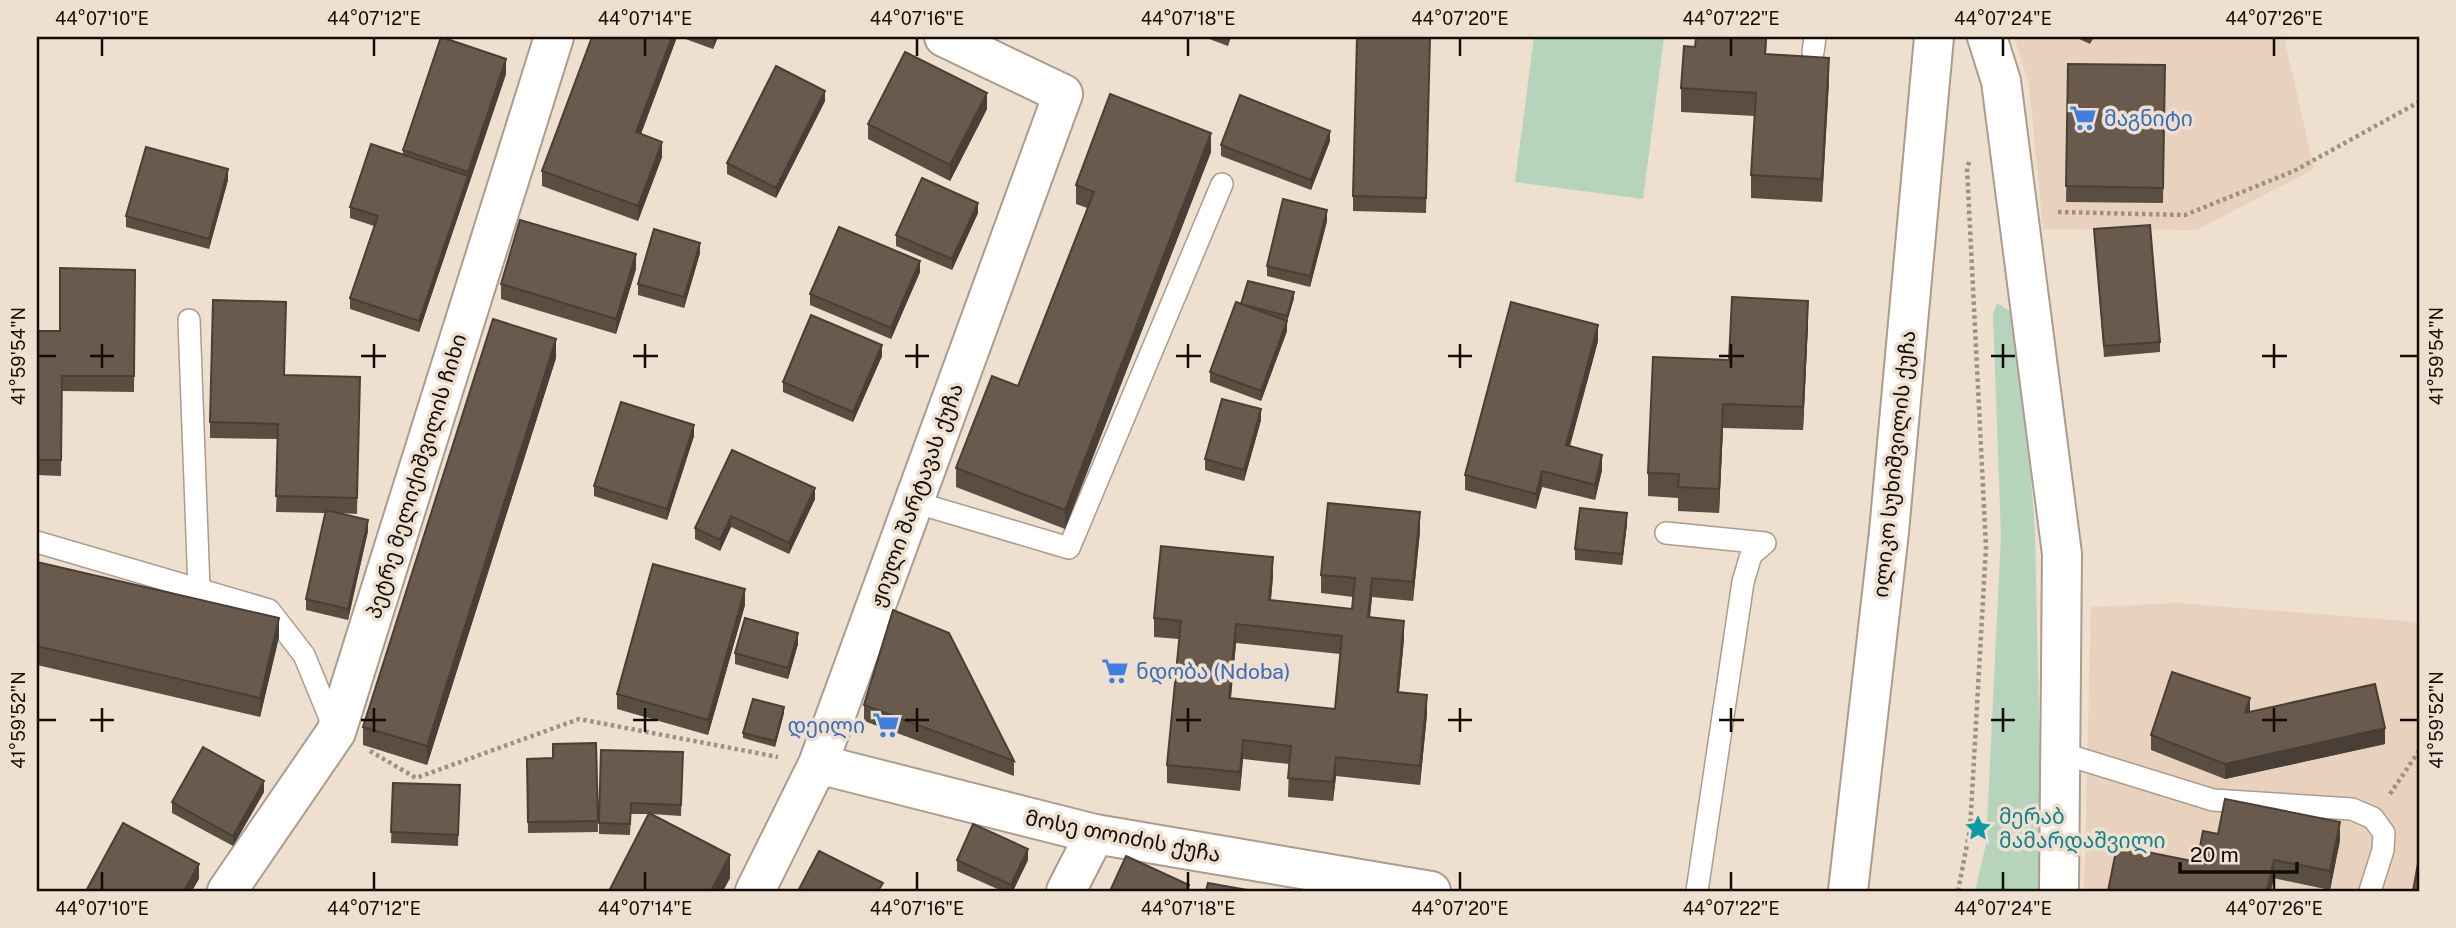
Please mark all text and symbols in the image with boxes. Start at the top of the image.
text: 44°07'10"E [55,8,149,29]
text: 44°07'12"E [327,8,421,29]
text: 44°07'14"E [598,8,692,29]
text: 44°07'16"E [870,8,964,29]
text: 44°07'18"E [1141,8,1235,29]
text: 44°07'20"E [1411,8,1509,29]
text: 44°07'22"E [1682,8,1780,29]
text: 44°07'24"E [1954,8,2052,29]
text: 44°07'26"E [2225,8,2323,29]
supermarket icon: მაგნიტი [2068,103,2098,133]
place label: მაგნიტი [2104,106,2193,131]
text: 41°59'54"N [8,307,29,405]
text: 41°59'54"N [2426,307,2447,405]
street label: ილიკო სუხიშვილის ქუჩა [1868,329,1921,599]
street label: პეტრე მელიქიშვილის ჩიხი [361,331,472,622]
street label: ჟიული შარტავას ქუჩა [864,380,969,611]
supermarket icon: ნდობა (Ndoba) [1100,656,1130,686]
place label: ნდობა (Ndoba) [1136,659,1290,685]
text: 41°59'52"N [8,671,29,769]
text: 41°59'52"N [2426,671,2447,769]
supermarket icon: დეილი [871,710,901,740]
place label: დეილი [787,713,865,739]
place label: მერაბ მამარდაშვილი [1999,804,2166,854]
street label: მოსე თოიძის ქუჩა [1023,805,1223,867]
place icon: მერაბ მამარდაშვილი [1963,813,1993,843]
scale bar [2180,830,2297,874]
text: 20 m [2190,842,2239,867]
text: 44°07'10"E [55,898,149,919]
text: 44°07'12"E [327,898,421,919]
text: 44°07'14"E [598,898,692,919]
text: 44°07'16"E [870,898,964,919]
text: 44°07'18"E [1141,898,1235,919]
text: 44°07'20"E [1411,898,1509,919]
text: 44°07'22"E [1682,898,1780,919]
text: 44°07'24"E [1954,898,2052,919]
text: 44°07'26"E [2225,898,2323,919]

